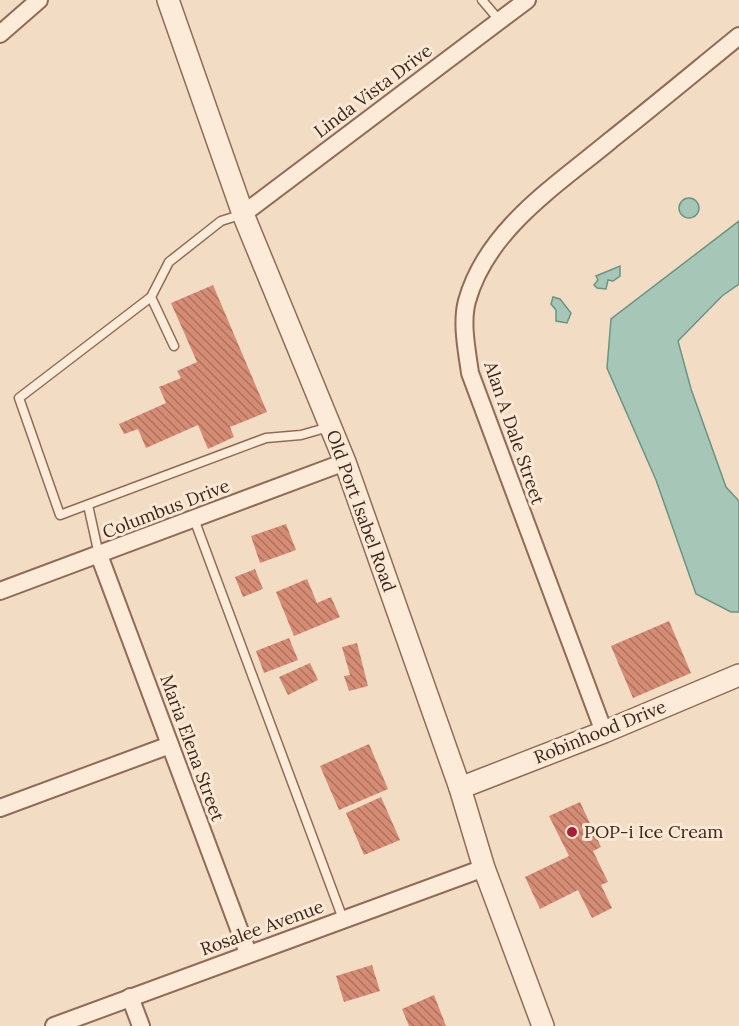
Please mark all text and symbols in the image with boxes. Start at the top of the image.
street label: Linda Vista Drive [309,39,437,143]
street label: Alan A Dale Street [479,357,550,508]
street label: Old Port Isabel Road [321,427,402,595]
street label: Columbus Drive [99,474,233,543]
street label: Maria Elena Street [155,671,230,824]
street label: Robinhood Drive [530,694,669,769]
place label: POP-i Ice Cream [584,820,723,843]
marker: POP-i Ice Cream [565,825,579,839]
street label: Rosalee Avenue [197,895,327,960]

